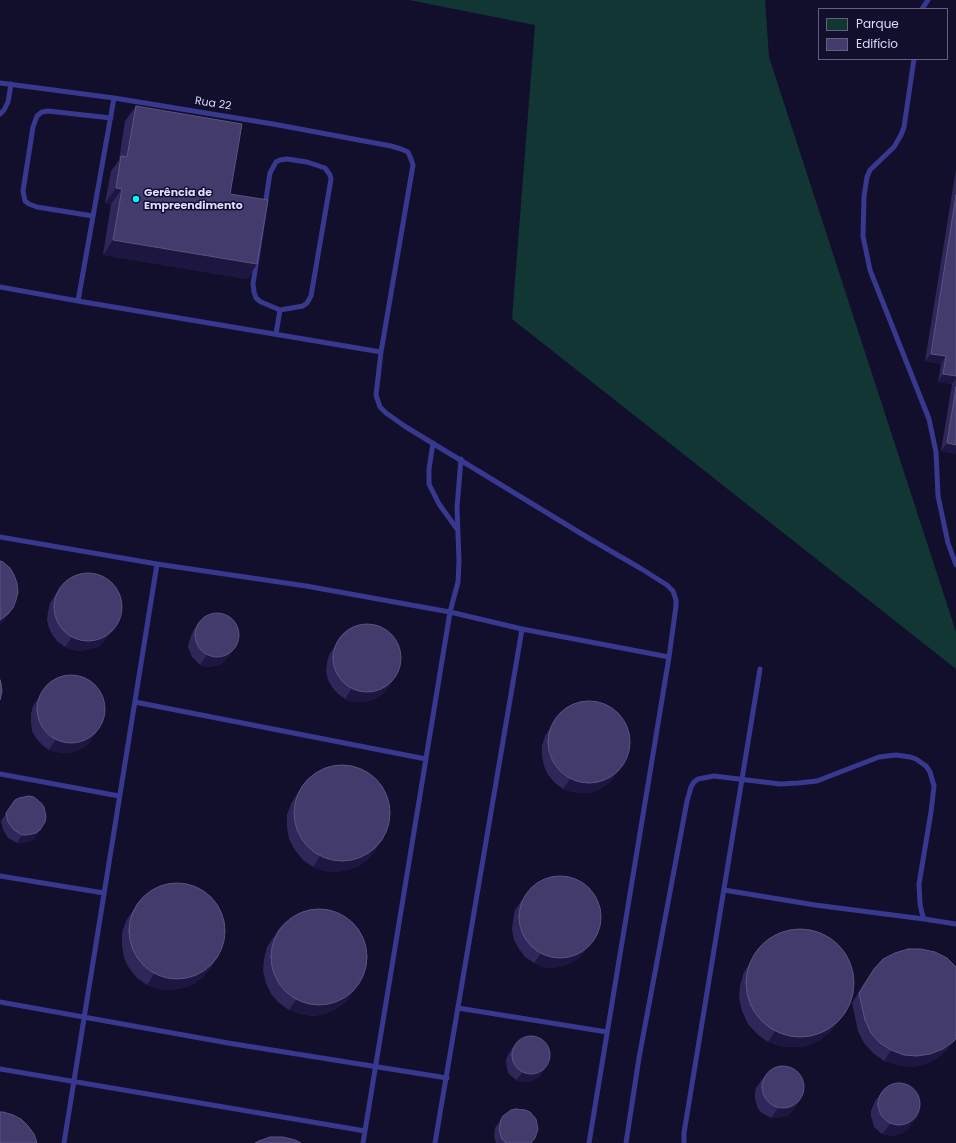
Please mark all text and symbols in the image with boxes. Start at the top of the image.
legend [818,8,948,60]
text: Parque [856,15,899,32]
text: Edifício [856,35,898,52]
street label: Rua 22 [194,95,232,113]
place label: Gerência de Empreendimento [144,186,243,212]
marker: Gerência de Empreendimento [131,194,141,204]

